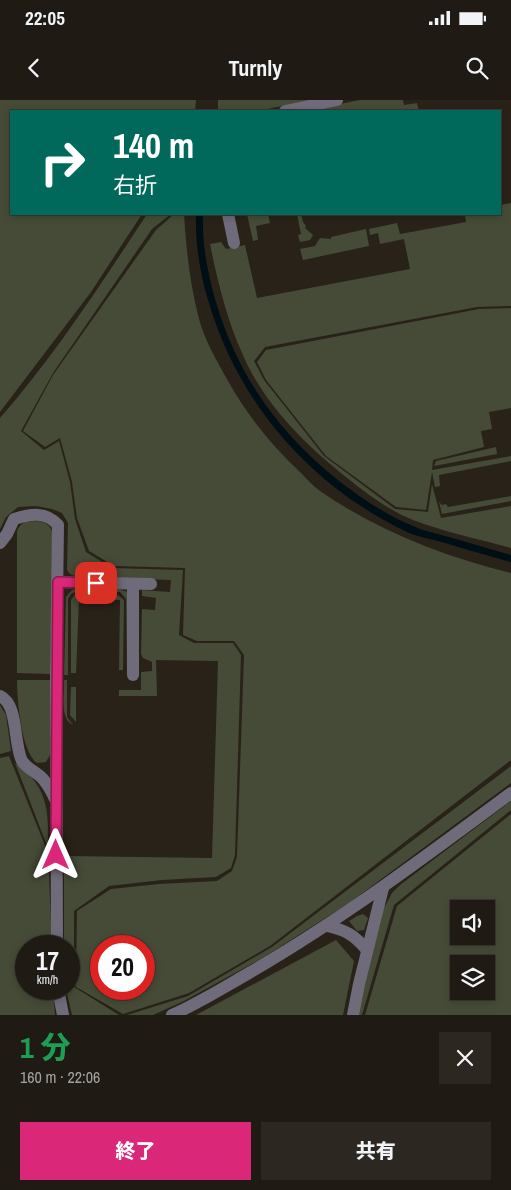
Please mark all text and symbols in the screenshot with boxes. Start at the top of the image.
text: 22:05 [25,5,65,31]
text: Turnly [229,53,282,83]
icon: back [20,54,48,82]
icon: search [463,54,491,82]
text: 140 m [113,122,194,169]
icon: right [30,130,95,195]
text: 右折 [113,170,157,200]
pin [75,562,117,604]
icon: arrive [82,569,110,597]
position arrow [29,828,81,880]
map controls [450,900,495,1000]
button: sound [450,900,495,945]
speed limit sign: 20 [90,935,155,1000]
text: 17 [36,944,59,978]
button: layers [450,955,495,1000]
text: km/h [37,972,58,988]
text: 1 分 [20,1027,71,1067]
button: close [439,1032,491,1084]
text: 160 m · 22:06 [20,1066,100,1088]
button: 終了 [20,1122,251,1180]
button: 共有 [261,1122,491,1180]

